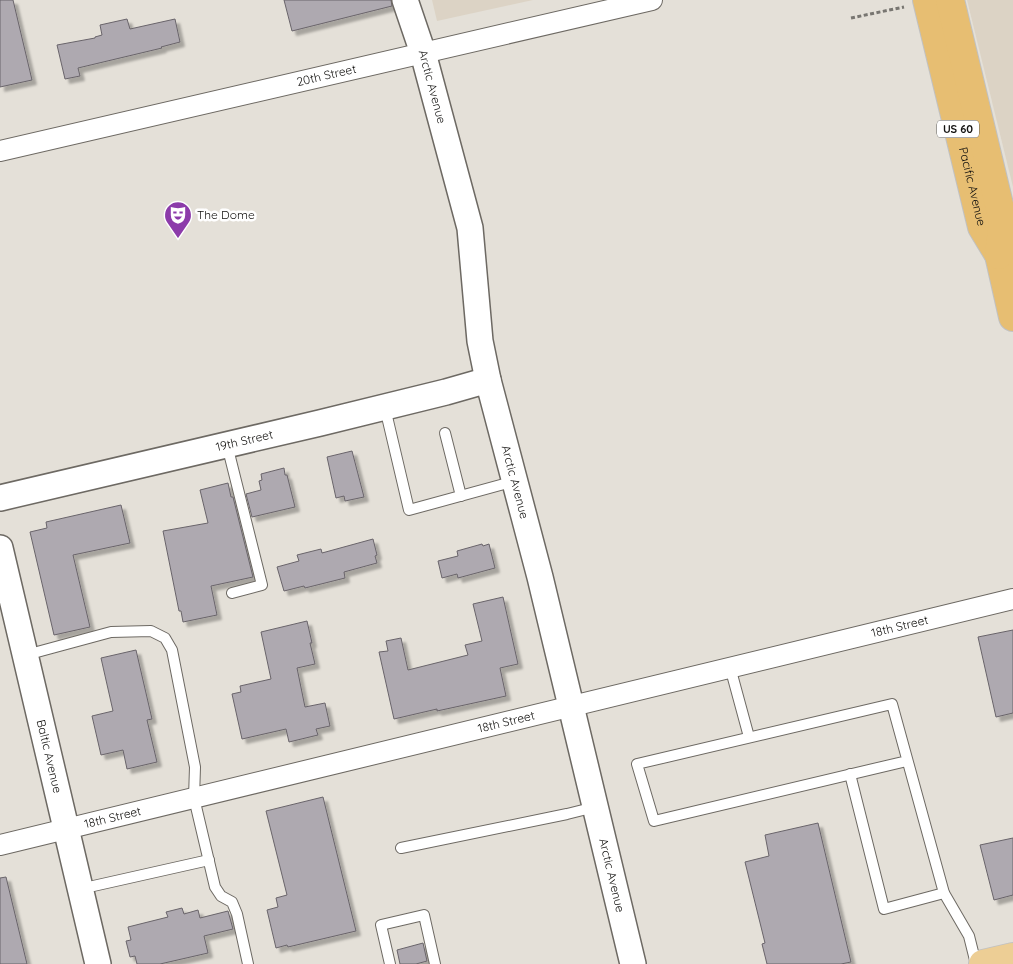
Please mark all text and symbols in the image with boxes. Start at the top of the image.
street label: Arctic Avenue [416,48,450,125]
street label: 20th Street [295,61,358,89]
road number: US 60 [937,120,979,138]
street label: Pacific Avenue [956,146,990,228]
theatre icon: The Dome [163,200,193,239]
place label: The Dome [197,207,255,222]
street label: 19th Street [214,426,274,454]
street label: Arctic Avenue [499,444,532,521]
street label: 18th Street [870,612,930,640]
street label: 18th Street [476,707,536,736]
street label: Baltic Avenue [34,718,66,795]
street label: 18th Street [83,803,143,831]
street label: Arctic Avenue [596,837,628,914]

